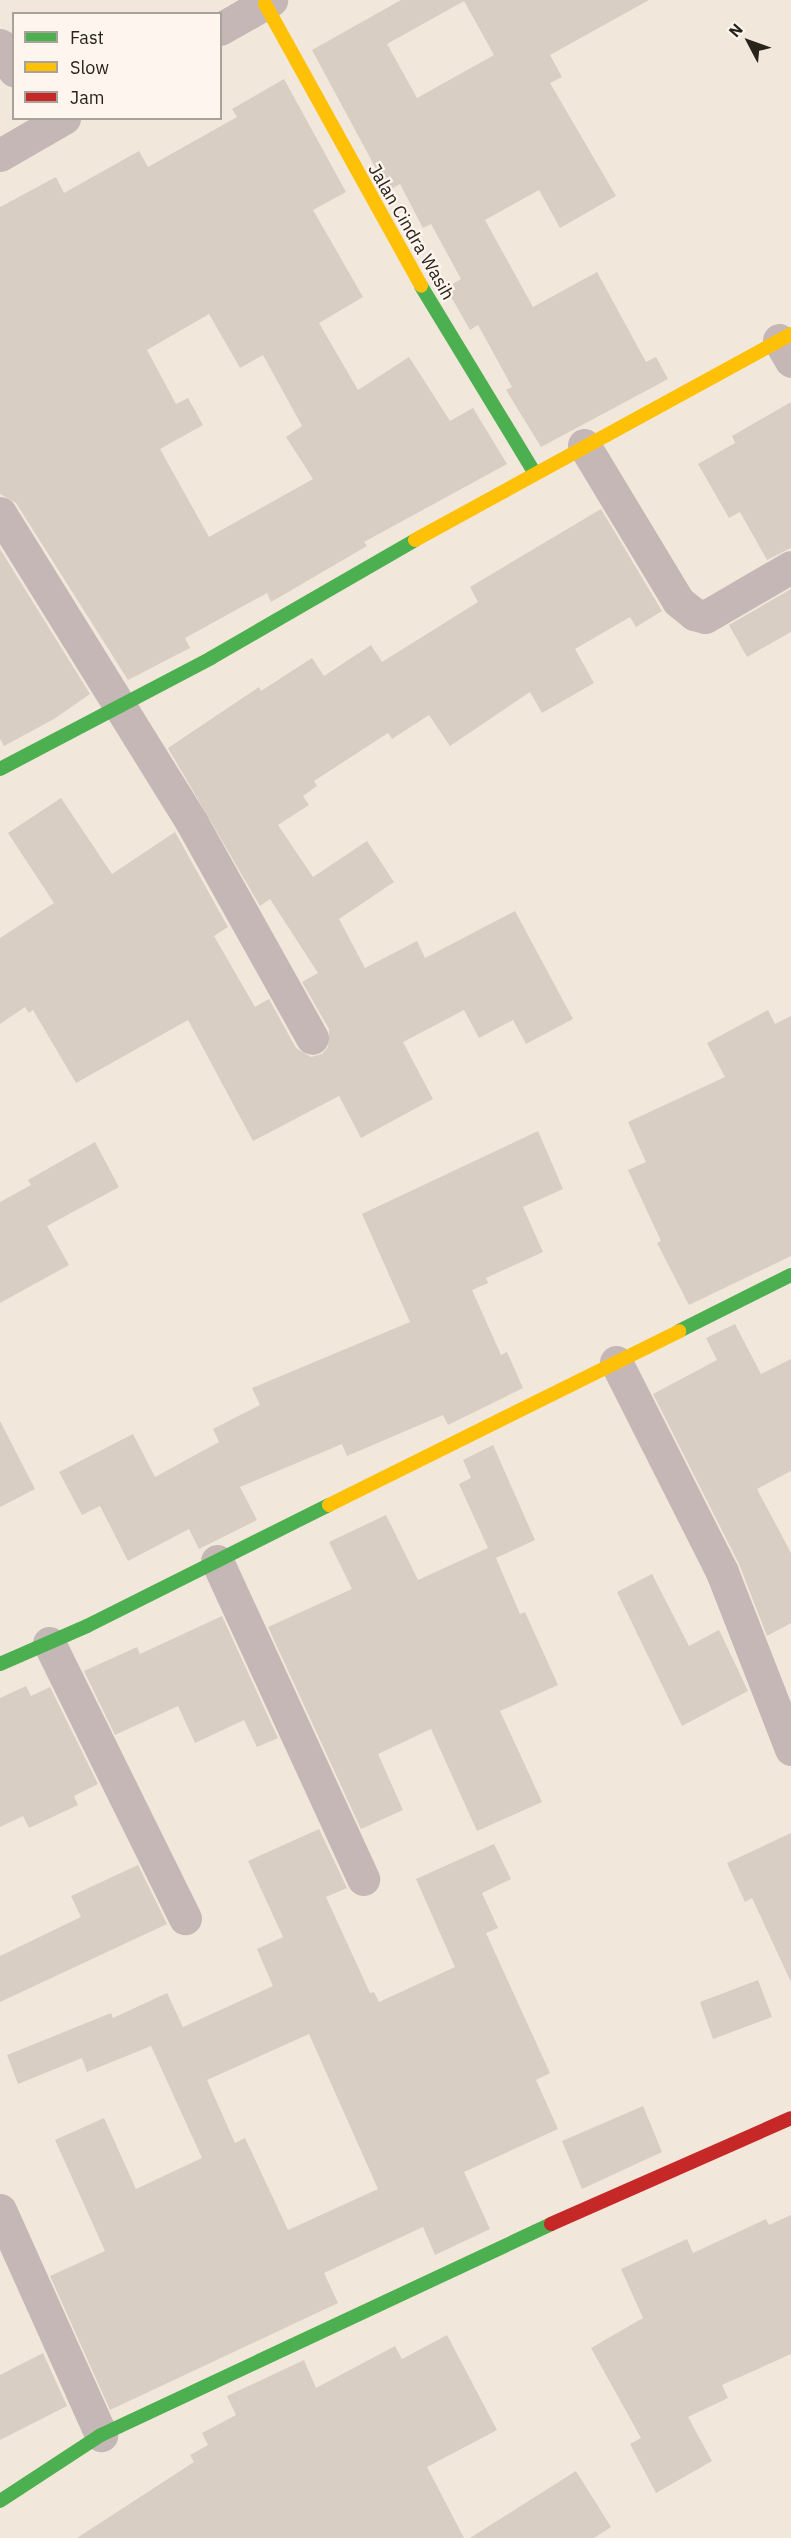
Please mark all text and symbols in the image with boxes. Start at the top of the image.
legend [12,12,222,120]
north arrow [719,12,779,72]
text: N [724,19,747,41]
text: Fast [70,26,104,49]
text: Slow [70,56,109,79]
text: Jam [70,86,105,109]
street label: Jalan Cindra Wasih [363,160,459,304]

